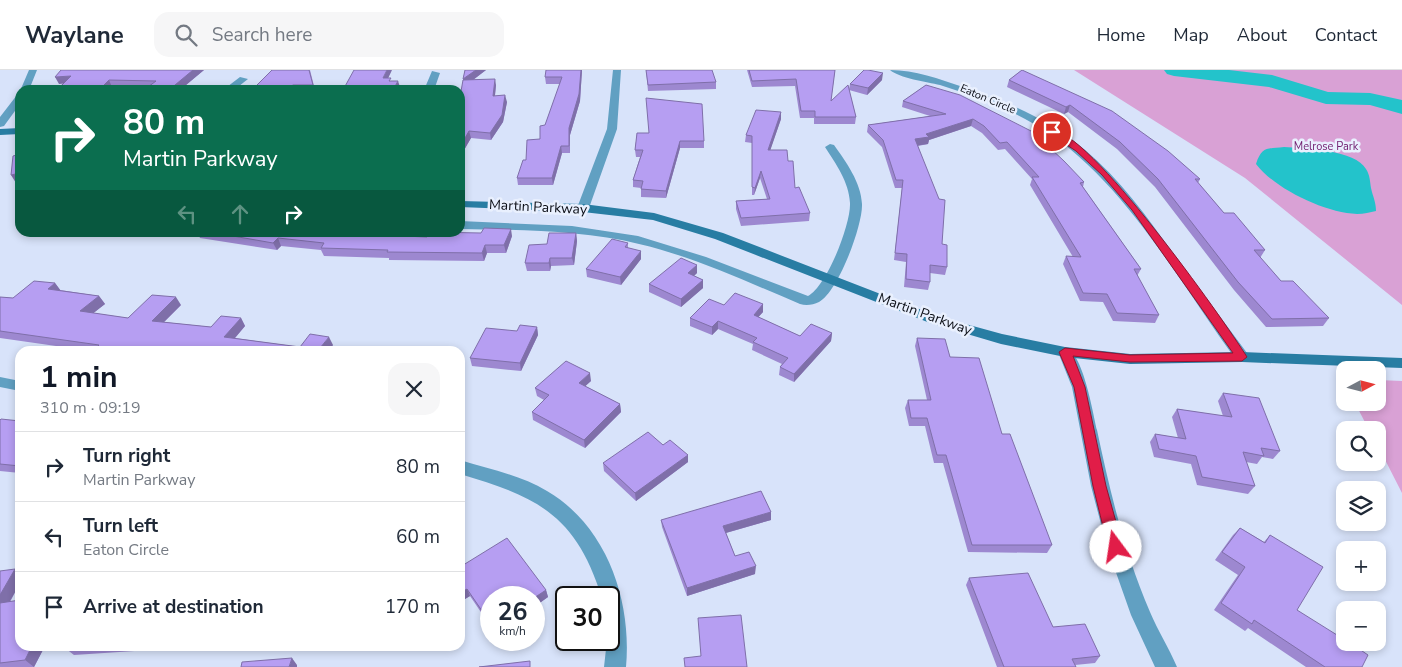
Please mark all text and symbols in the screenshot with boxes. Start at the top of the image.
search box [154,12,504,57]
text: Waylane [25,19,124,51]
icon: search [172,21,200,49]
text: Search here [212,22,312,48]
text: Home [1097,23,1145,47]
text: Map [1173,23,1209,47]
text: About [1237,23,1287,47]
text: Contact [1315,23,1377,47]
street label: Eaton Circle [958,81,1018,118]
text: 80 m [123,99,205,146]
icon: right [40,105,105,170]
pin [1031,111,1073,153]
icon: arrive [1038,118,1066,146]
park label: Melrose Park [1294,139,1359,154]
text: Martin Parkway [123,144,278,174]
street label: Martin Parkway [488,195,588,219]
icon: left [173,200,201,228]
icon: ahead [226,200,254,228]
icon: right [279,200,307,228]
street label: Martin Parkway [876,288,975,340]
text: 1 min [40,357,118,398]
north arrow [1336,361,1386,411]
map controls [1336,361,1386,651]
button: close [388,363,440,415]
text: 310 m · 09:19 [40,397,141,419]
button: search [1336,421,1386,471]
text: Turn right [83,443,170,469]
icon: right [40,453,68,481]
text: 80 m [396,454,440,480]
text: Martin Parkway [83,469,195,491]
button: layers [1336,481,1386,531]
text: Turn left [83,513,158,539]
position arrow [1089,520,1141,572]
icon: left [40,523,68,551]
text: 60 m [396,524,440,550]
text: Eaton Circle [83,539,169,561]
button: + [1336,541,1386,591]
speed limit sign: 30 [555,586,620,651]
icon: arrive [40,593,68,621]
text: Arrive at destination [83,594,264,620]
text: 170 m [385,594,440,620]
text: 26 [497,595,528,629]
button: − [1336,601,1386,651]
text: km/h [499,623,526,639]

